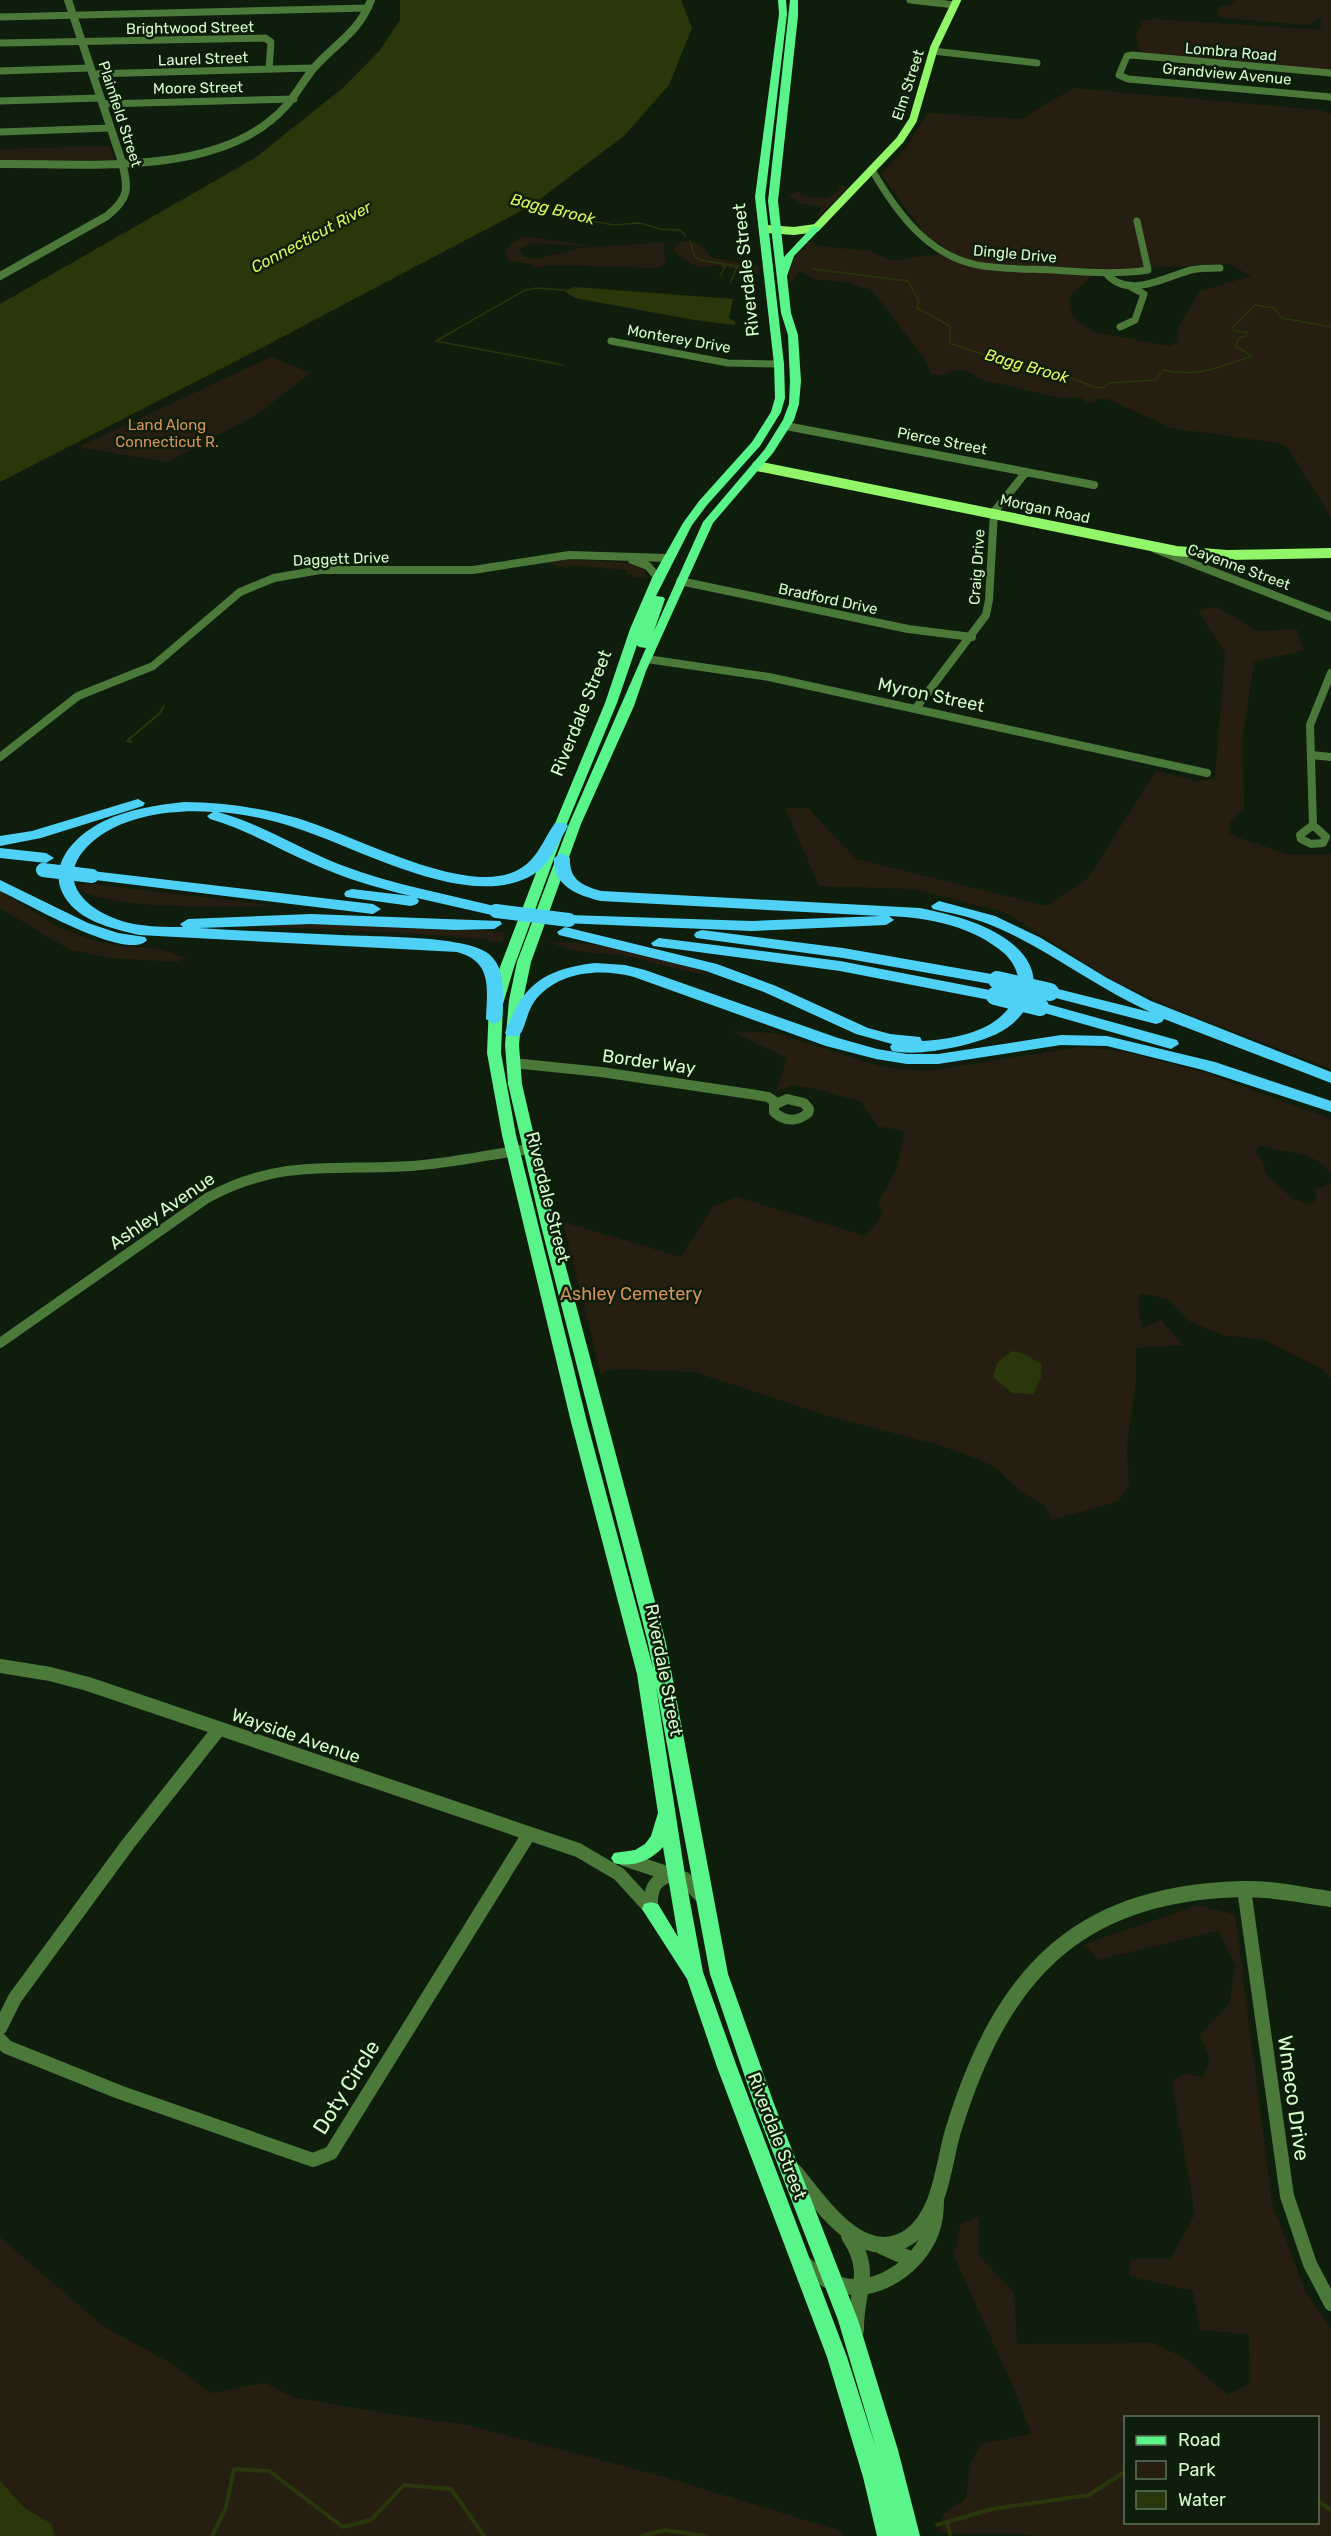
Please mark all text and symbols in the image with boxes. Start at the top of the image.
street label: Brightwood Street [126,18,254,38]
street label: Lombra Road [1184,39,1278,65]
street label: Elm Street [888,47,928,123]
street label: Laurel Street [158,48,249,70]
street label: Plainfield Street [94,59,146,169]
street label: Grandview Avenue [1162,59,1292,89]
street label: Moore Street [153,78,243,98]
water label: Bagg Brook [509,189,598,229]
water label: Connecticut River [248,197,375,277]
street label: Riverdale Street [728,202,764,338]
street label: Dingle Drive [972,241,1058,267]
street label: Monterey Drive [626,321,732,357]
water label: Bagg Brook [983,345,1072,387]
park label: Land Along Connecticut R. [115,416,219,451]
street label: Pierce Street [896,423,988,459]
street label: Morgan Road [998,491,1092,527]
street label: Craig Drive [965,528,989,606]
street label: Cayenne Street [1185,540,1293,594]
street label: Daggett Drive [293,548,389,570]
street label: Bradford Drive [777,580,879,618]
street label: Riverdale Street [546,647,616,779]
street label: Myron Street [876,673,986,717]
street label: Border Way [601,1045,697,1079]
street label: Riverdale Street [521,1129,575,1265]
street label: Ashley Avenue [105,1168,219,1254]
park label: Ashley Cemetery [560,1283,702,1305]
street label: Riverdale Street [640,1602,688,1738]
street label: Wayside Avenue [229,1704,363,1768]
street label: Wmeco Drive [1273,2034,1315,2162]
street label: Doty Circle [307,2035,385,2139]
street label: Riverdale Street [743,2069,811,2203]
legend [1124,2416,1319,2524]
text: Road [1178,2429,1221,2451]
text: Park [1178,2459,1216,2481]
text: Water [1178,2489,1226,2511]

